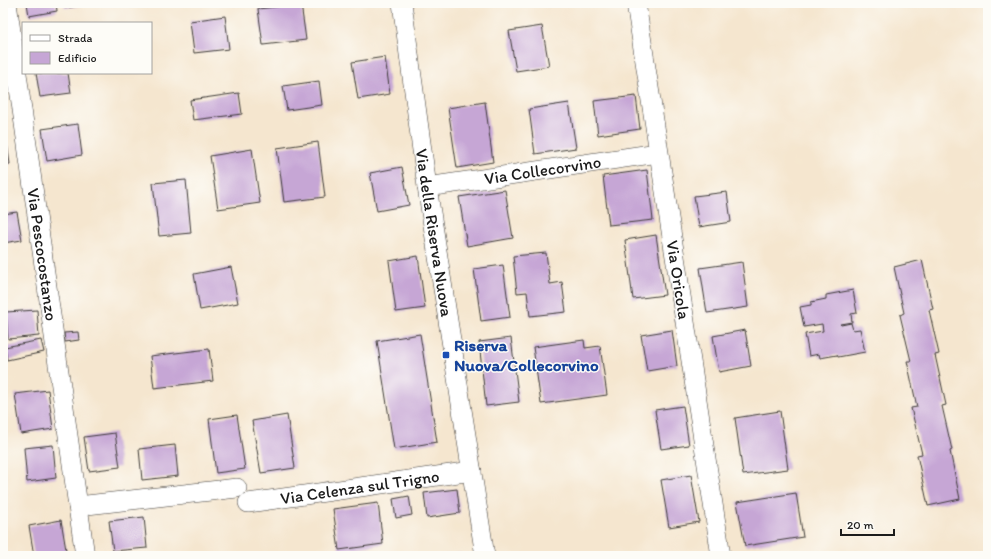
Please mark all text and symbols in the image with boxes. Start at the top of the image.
legend [22,22,152,74]
text: Strada [58,31,93,45]
text: Edificio [58,51,97,65]
street label: Via della Riserva Nuova [412,147,457,318]
street label: Via Collecorvino [483,151,602,188]
street label: Via Pescocostanzo [23,187,62,322]
street label: Via Oricola [663,239,694,321]
place label: Riserva Nuova/Collecorvino [454,335,599,375]
marker: Riserva Nuova/Collecorvino [441,350,451,360]
street label: Via Celenza sul Trigno [279,466,441,508]
scale bar [841,511,894,537]
text: 20 m [847,518,874,532]

